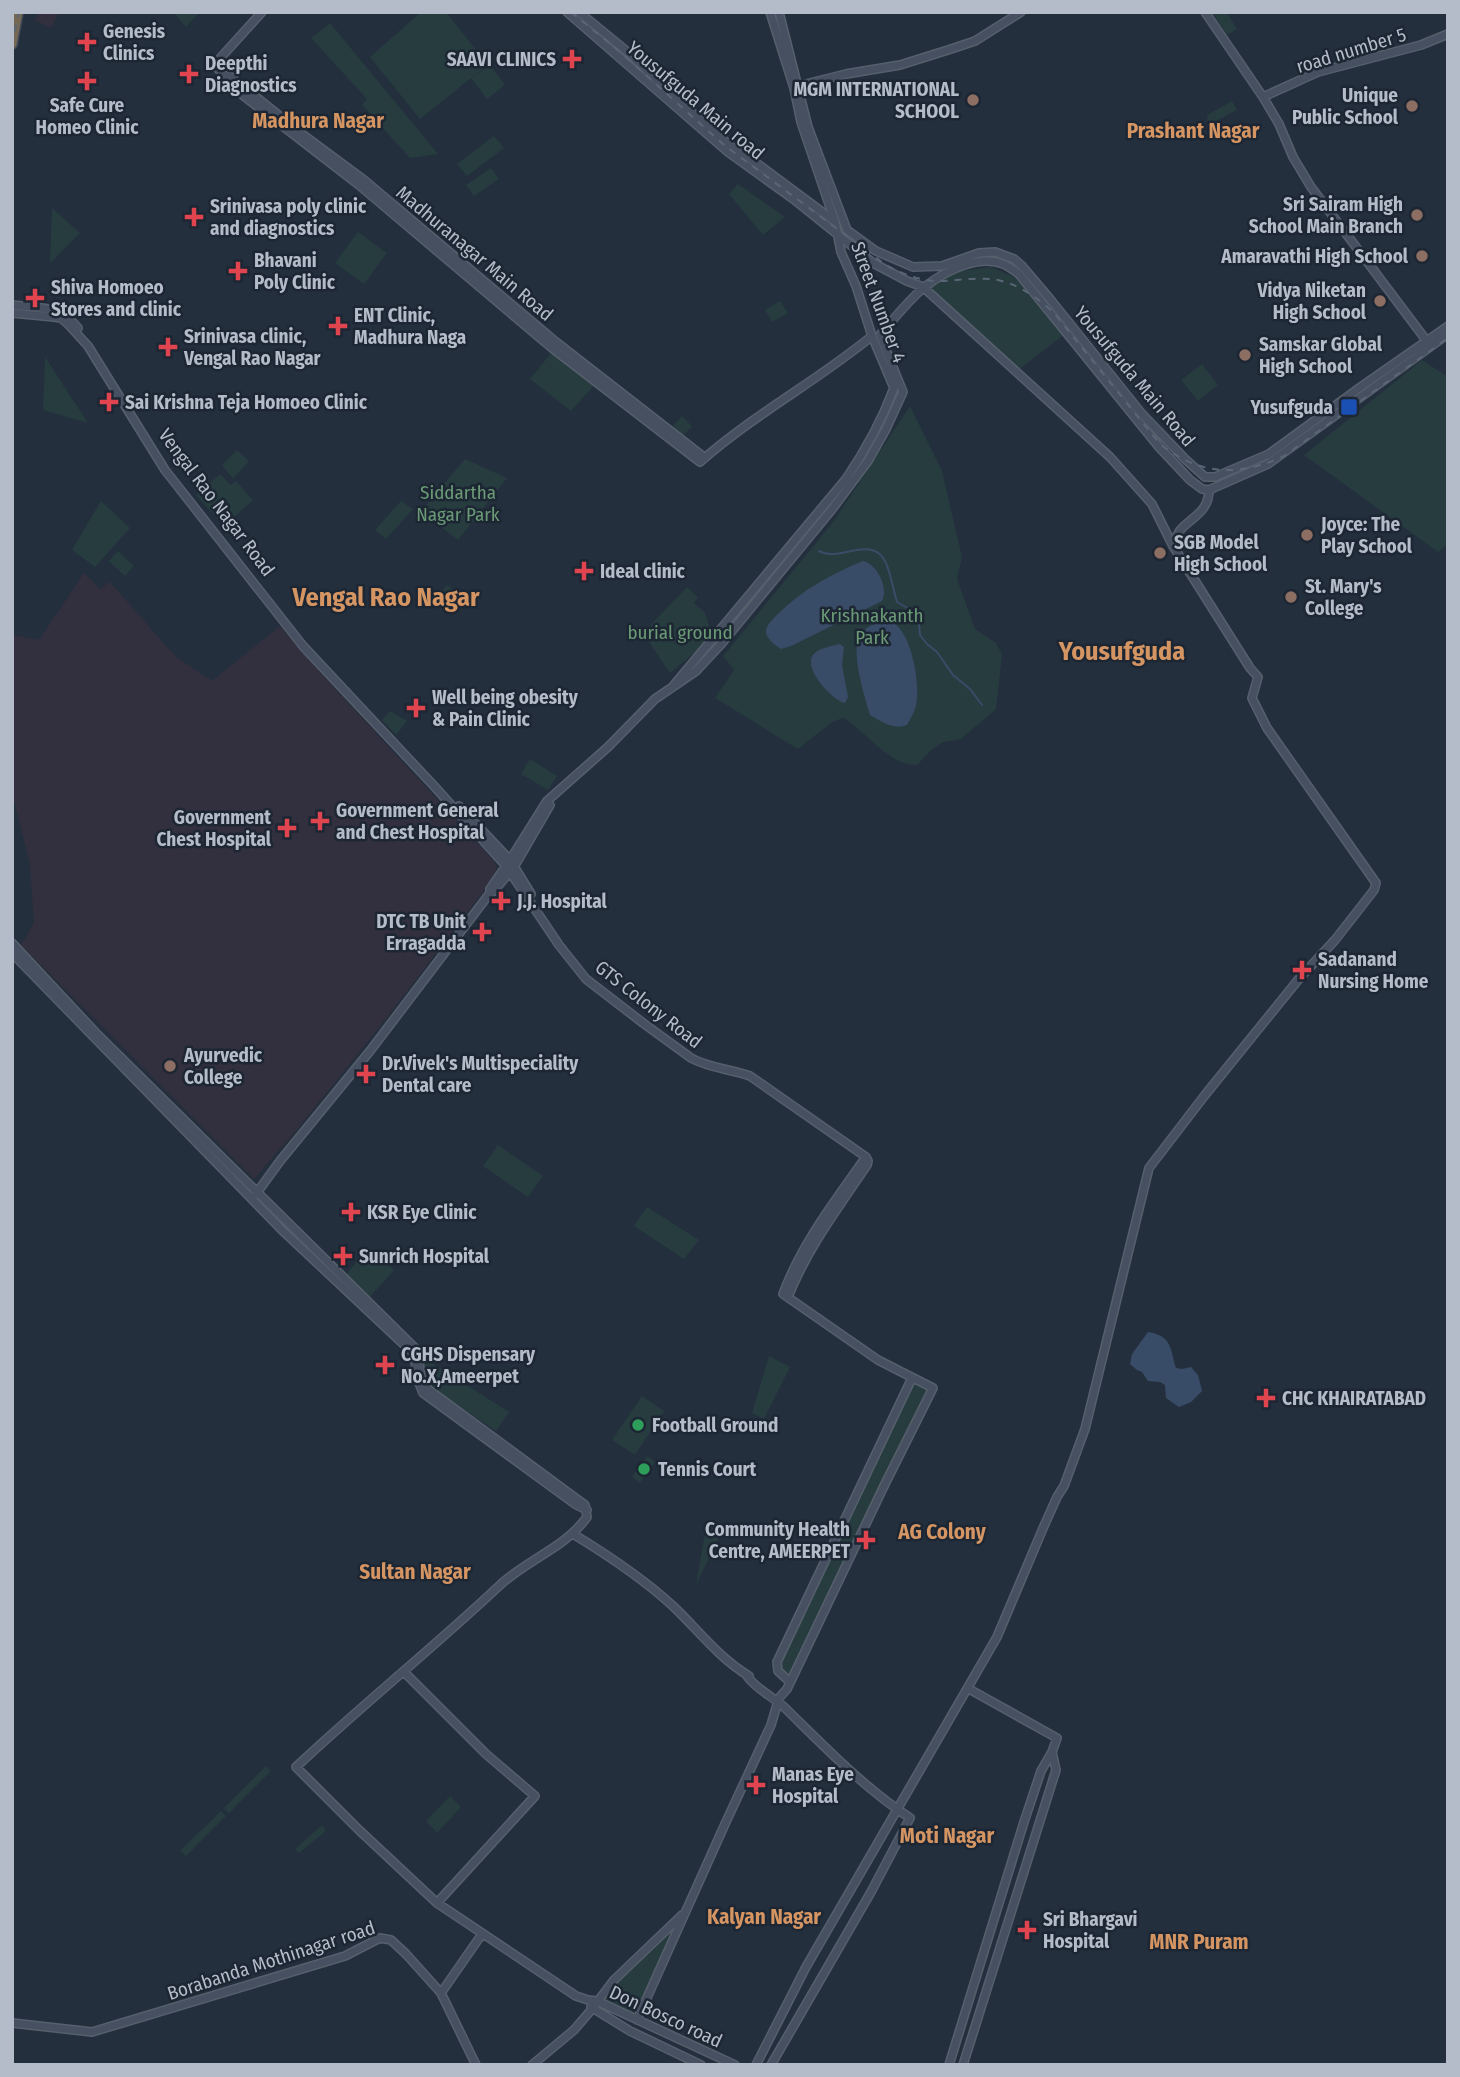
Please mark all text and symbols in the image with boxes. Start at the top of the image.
place label: Genesis Clinics [103,20,166,65]
street label: road number 5 [1293,23,1409,78]
marker: Genesis Clinics [77,32,97,52]
street label: Yousufguda Main road [622,36,769,165]
place label: SAAVI CLINICS [447,48,556,71]
marker: SAAVI CLINICS [562,49,582,69]
place label: Deepthi Diagnostics [205,52,297,97]
marker: Deepthi Diagnostics [179,64,199,84]
marker: Safe Cure Homeo Clinic [77,71,97,91]
place label: MGM INTERNATIONAL SCHOOL [794,78,959,123]
place label: Unique Public School [1292,84,1399,129]
marker: MGM INTERNATIONAL SCHOOL [965,92,981,108]
place label: Safe Cure Homeo Clinic [36,94,139,139]
marker: Unique Public School [1404,98,1420,114]
district label: Madhura Nagar [252,108,384,134]
district label: Prashant Nagar [1127,118,1260,144]
street label: Madhuranagar Main Road [391,181,558,326]
place label: Sri Sairam High School Main Branch [1249,193,1403,238]
place label: Srinivasa poly clinic and diagnostics [210,195,367,240]
marker: Srinivasa poly clinic and diagnostics [184,207,204,227]
marker: Sri Sairam High School Main Branch [1409,207,1425,223]
street label: Street Number 4 [846,239,911,366]
place label: Amaravathi High School [1220,245,1409,268]
marker: Amaravathi High School [1414,248,1430,264]
place label: Bhavani Poly Clinic [254,249,336,294]
marker: Bhavani Poly Clinic [228,261,248,281]
place label: Shiva Homoeo Stores and clinic [51,276,182,321]
place label: Vidya Niketan High School [1256,279,1367,324]
marker: Shiva Homoeo Stores and clinic [25,288,45,308]
marker: Vidya Niketan High School [1372,293,1388,309]
street label: Yousufguda Main Road [1069,301,1200,451]
place label: ENT Clinic, Madhura Naga [354,304,466,349]
marker: ENT Clinic, Madhura Naga [328,316,348,336]
place label: Srinivasa clinic, Vengal Rao Nagar [183,325,322,370]
place label: Samskar Global High School [1259,333,1383,378]
marker: Srinivasa clinic, Vengal Rao Nagar [158,337,178,357]
marker: Samskar Global High School [1237,347,1253,363]
place label: Sai Krishna Teja Homoeo Clinic [125,391,368,414]
marker: Sai Krishna Teja Homoeo Clinic [99,392,119,412]
place label: Yusufguda [1250,396,1333,419]
marker: Yusufguda [1339,397,1359,417]
street label: Vengal Rao Nagar Road [154,424,280,581]
park label: Siddartha Nagar Park [416,481,500,526]
place label: Joyce: The Play School [1320,513,1413,558]
marker: Joyce: The Play School [1299,527,1315,543]
place label: SGB Model High School [1174,531,1268,576]
marker: SGB Model High School [1152,545,1168,561]
place label: Ideal clinic [600,560,686,583]
marker: Ideal clinic [574,561,594,581]
place label: St. Mary's College [1305,575,1382,620]
district label: Vengal Rao Nagar [292,582,480,613]
marker: St. Mary's College [1283,589,1299,605]
park label: Krishnakanth Park [820,604,924,649]
park label: burial ground [627,621,733,644]
district label: Yousufguda [1058,636,1185,667]
place label: Well being obesity & Pain Clinic [432,686,579,731]
marker: Well being obesity & Pain Clinic [406,698,426,718]
place label: Government General and Chest Hospital [336,799,499,844]
place label: Government Chest Hospital [157,806,272,851]
marker: Government General and Chest Hospital [310,811,330,831]
marker: Government Chest Hospital [277,818,297,838]
place label: J.J. Hospital [516,890,608,913]
marker: J.J. Hospital [491,891,511,911]
place label: DTC TB Unit Erragadda [376,910,466,955]
marker: DTC TB Unit Erragadda [472,922,492,942]
place label: Sadanand Nursing Home [1318,948,1429,993]
street label: GTS Colony Road [591,956,707,1053]
marker: Sadanand Nursing Home [1292,960,1312,980]
place label: Ayurvedic College [183,1044,263,1089]
place label: Dr.Vivek's Multispeciality Dental care [382,1052,579,1097]
marker: Ayurvedic College [162,1058,178,1074]
marker: Dr.Vivek's Multispeciality Dental care [356,1064,376,1084]
place label: KSR Eye Clinic [367,1201,477,1224]
marker: KSR Eye Clinic [341,1202,361,1222]
place label: Sunrich Hospital [359,1245,490,1268]
marker: Sunrich Hospital [333,1246,353,1266]
place label: CGHS Dispensary No.X,Ameerpet [401,1343,536,1388]
marker: CGHS Dispensary No.X,Ameerpet [375,1355,395,1375]
place label: CHC KHAIRATABAD [1282,1387,1426,1410]
marker: CHC KHAIRATABAD [1256,1388,1276,1408]
place label: Football Ground [652,1414,778,1437]
marker: Football Ground [630,1417,646,1433]
place label: Tennis Court [658,1458,757,1481]
marker: Tennis Court [636,1461,652,1477]
place label: Community Health Centre, AMEERPET [705,1518,851,1563]
district label: AG Colony [897,1519,987,1545]
marker: Community Health Centre, AMEERPET [856,1530,876,1550]
district label: Sultan Nagar [359,1559,471,1585]
place label: Manas Eye Hospital [772,1763,854,1808]
marker: Manas Eye Hospital [746,1775,766,1795]
district label: Moti Nagar [900,1823,995,1849]
district label: Kalyan Nagar [707,1904,821,1930]
place label: Sri Bhargavi Hospital [1043,1908,1138,1953]
street label: Borabanda Mothinagar road [164,1916,378,2005]
marker: Sri Bhargavi Hospital [1017,1920,1037,1940]
district label: MNR Puram [1149,1929,1249,1955]
street label: Don Bosco road [606,1980,726,2053]

